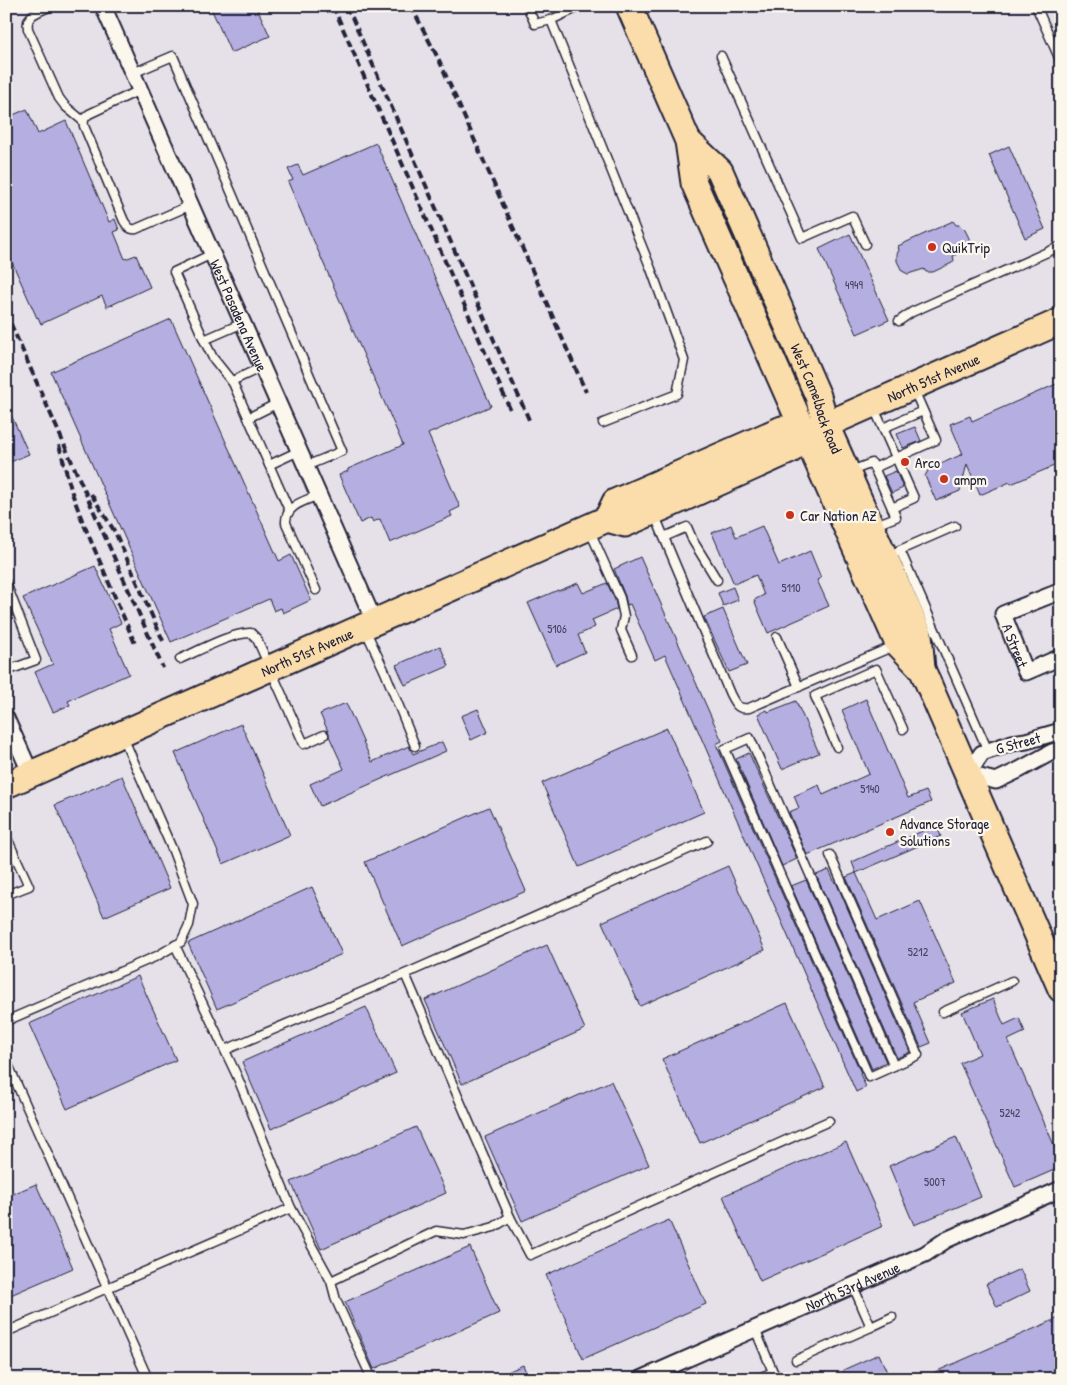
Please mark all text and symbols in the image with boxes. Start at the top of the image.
place label: QuikTrip [942,237,991,258]
marker: QuikTrip [926,241,938,253]
street label: West Pasadena Avenue [205,256,273,375]
house number: 4949 [845,276,863,293]
street label: West Camelback Road [786,340,848,457]
street label: North 51st Avenue [884,348,983,407]
place label: Arco [915,452,940,473]
marker: Arco [899,456,911,468]
place label: ampm [954,469,987,490]
marker: ampm [938,473,950,485]
place label: Car Nation AZ [800,505,877,526]
marker: Car Nation AZ [784,509,796,521]
house number: 5110 [781,579,801,596]
house number: 5106 [547,620,567,637]
street label: A Street [997,620,1034,671]
street label: North 51st Avenue [257,622,356,681]
street label: G Street [993,727,1044,759]
house number: 5140 [860,780,880,797]
place label: Advance Storage Solutions [900,813,989,851]
marker: Advance Storage Solutions [884,826,896,838]
house number: 5212 [908,943,929,960]
house number: 5242 [1000,1104,1021,1121]
house number: 5007 [924,1173,946,1190]
street label: North 53rd Avenue [802,1256,903,1316]

